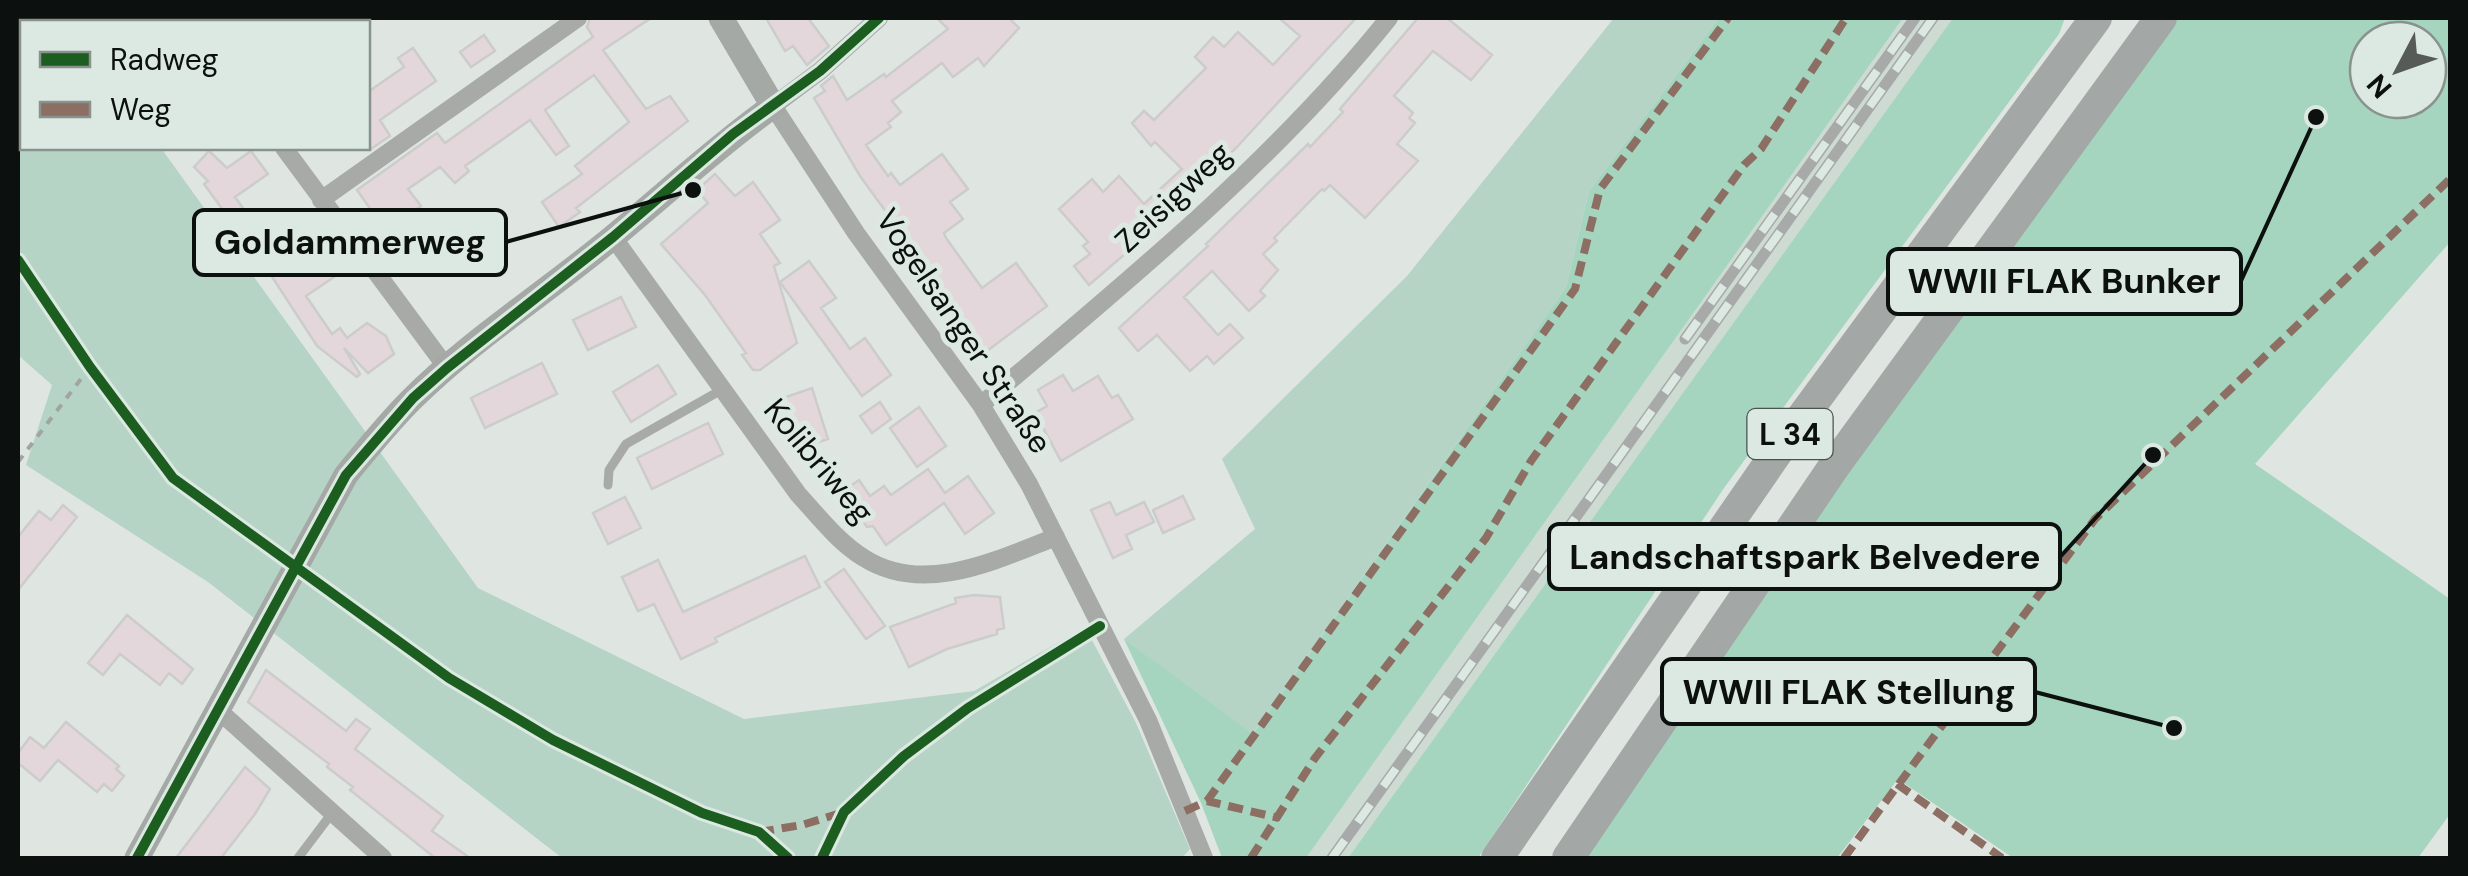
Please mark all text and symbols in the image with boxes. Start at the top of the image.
legend [20,20,370,150]
north arrow [2348,20,2448,120]
text: Radweg [110,40,219,79]
text: N [2359,66,2400,106]
text: Weg [110,90,171,129]
street label: Zeisigweg [1106,132,1240,262]
street label: Vogelsanger Straße [866,200,1062,462]
callout: Goldammerweg [194,210,506,275]
text: Goldammerweg [214,219,486,265]
callout: WWII FLAK Bunker [1888,249,2241,314]
text: WWII FLAK Bunker [1907,258,2221,304]
street label: Kolibriweg [754,390,884,532]
road number: L 34 [1748,409,1832,459]
callout: Landschaftspark Belvedere [1549,524,2060,589]
text: Landschaftspark Belvedere [1569,534,2041,580]
callout: WWII FLAK Stellung [1662,659,2035,724]
text: WWII FLAK Stellung [1682,669,2016,715]

